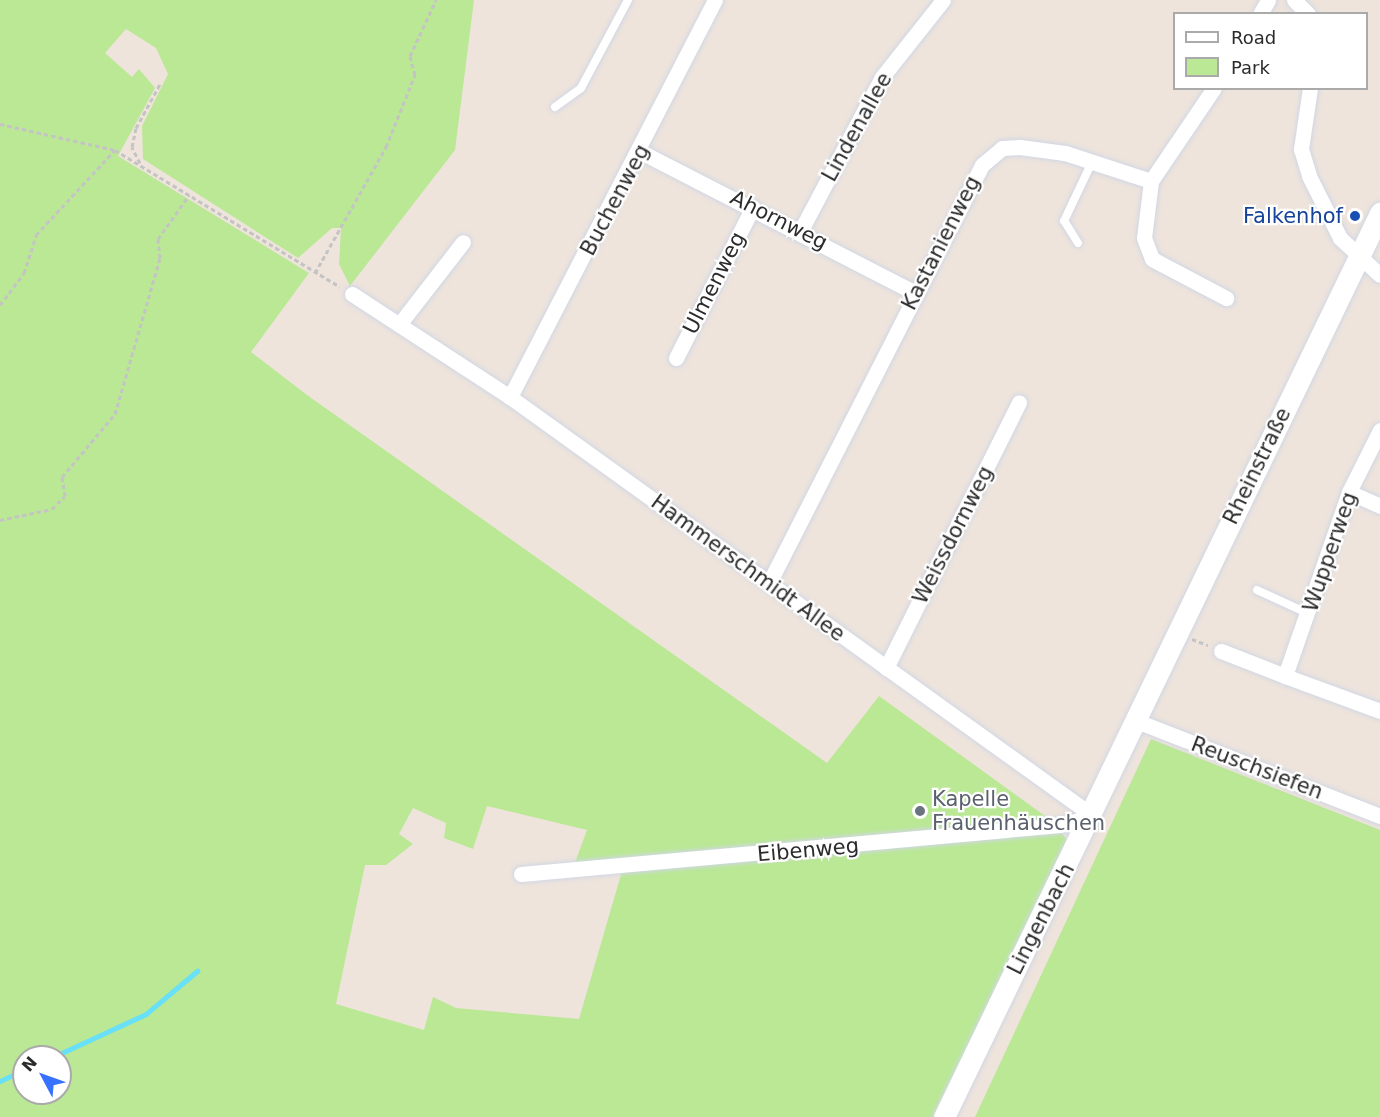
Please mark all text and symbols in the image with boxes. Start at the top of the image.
legend [1173,12,1368,90]
text: Road [1231,27,1276,48]
text: Park [1231,57,1270,78]
street label: Lindenallee [817,68,897,186]
street label: Buchenweg [575,140,655,260]
street label: Kastanienweg [896,172,986,314]
street label: Ahornweg [726,185,832,255]
place label: Falkenhof [1243,203,1343,229]
marker: Falkenhof [1348,209,1362,223]
street label: Ulmenweg [678,228,750,338]
street label: Rheinstraße [1218,403,1296,529]
street label: Weissdornweg [907,462,999,608]
street label: Hammerschmidt Allee [646,489,850,647]
street label: Wupperweg [1298,489,1362,615]
street label: Reuschsiefen [1188,731,1326,805]
place label: Kapelle Frauenhäuschen [932,786,1105,836]
marker: Kapelle Frauenhäuschen [913,804,927,818]
street label: Eibenweg [756,833,860,867]
street label: Lingenbach [1002,859,1080,979]
north arrow [12,1045,72,1105]
text: N [18,1053,41,1075]

